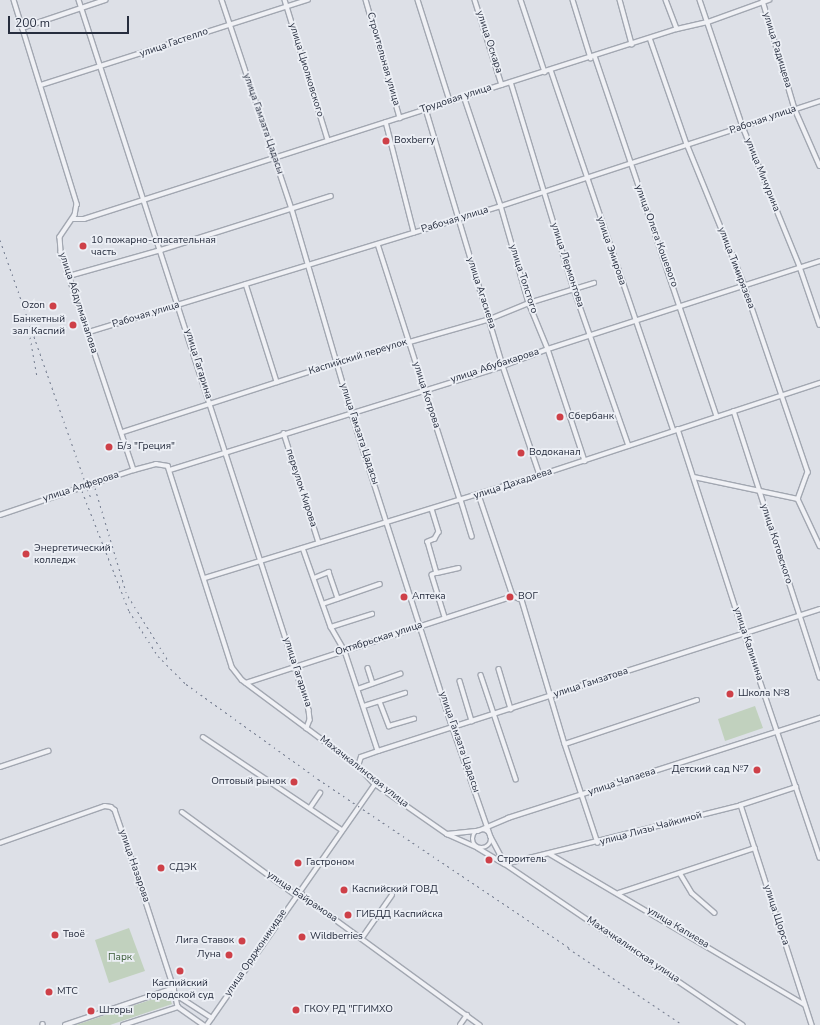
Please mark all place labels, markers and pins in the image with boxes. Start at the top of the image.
place label: Boxberry [394,135,435,147]
marker: Boxberry [381,136,391,146]
place label: 10 пожарно-спасательная часть [91,234,216,258]
marker: 10 пожарно-спасательная часть [78,241,88,251]
place label: Ozon [22,300,45,312]
marker: Ozon [48,301,58,311]
place label: Банкетный зал Каспий [12,313,65,336]
marker: Банкетный зал Каспий [68,320,78,330]
place label: Сбербанк [568,411,614,423]
marker: Сбербанк [555,412,565,422]
place label: Б/з "Греция" [117,441,175,453]
marker: Б/з "Греция" [104,442,114,452]
place label: Водоканал [529,447,581,459]
marker: Водоканал [516,448,526,458]
place label: Энергетический колледж [34,542,111,566]
marker: Энергетический колледж [21,549,31,559]
place label: Аптека [412,591,446,603]
place label: ВОГ [518,591,538,603]
marker: Аптека [399,592,409,602]
marker: ВОГ [505,592,515,602]
place label: Школа №8 [738,688,790,700]
marker: Школа №8 [725,689,735,699]
place label: Детский сад №7 [672,764,749,776]
marker: Детский сад №7 [752,765,762,775]
place label: Оптовый рынок [211,776,286,788]
marker: Оптовый рынок [289,777,299,787]
place label: Строитель [497,854,547,866]
marker: Строитель [484,855,494,865]
place label: Гастроном [306,857,354,869]
marker: Гастроном [293,858,303,868]
place label: СДЭК [169,862,197,874]
marker: СДЭК [156,863,166,873]
place label: Каспийский ГОВД [352,884,438,896]
marker: Каспийский ГОВД [339,885,349,895]
place label: ГИБДД Каспийска [356,909,443,921]
marker: ГИБДД Каспийска [343,910,353,920]
place label: Твоё [63,929,85,941]
marker: Твоё [50,930,60,940]
place label: Wildberries [310,931,363,943]
marker: Wildberries [297,932,307,942]
place label: Лига Ставок [175,935,234,947]
marker: Лига Ставок [237,936,247,946]
place label: Луна [197,949,221,961]
marker: Луна [224,950,234,960]
marker: Каспийский городской суд [175,966,185,976]
place label: Каспийский городской суд [146,977,214,1000]
place label: МТС [57,986,78,998]
marker: МТС [44,987,54,997]
place label: ГКОУ РД "ГГИМХО [304,1004,393,1016]
place label: Шторы [99,1005,133,1017]
marker: ГКОУ РД "ГГИМХО [291,1005,301,1015]
marker: Шторы [86,1006,96,1016]

